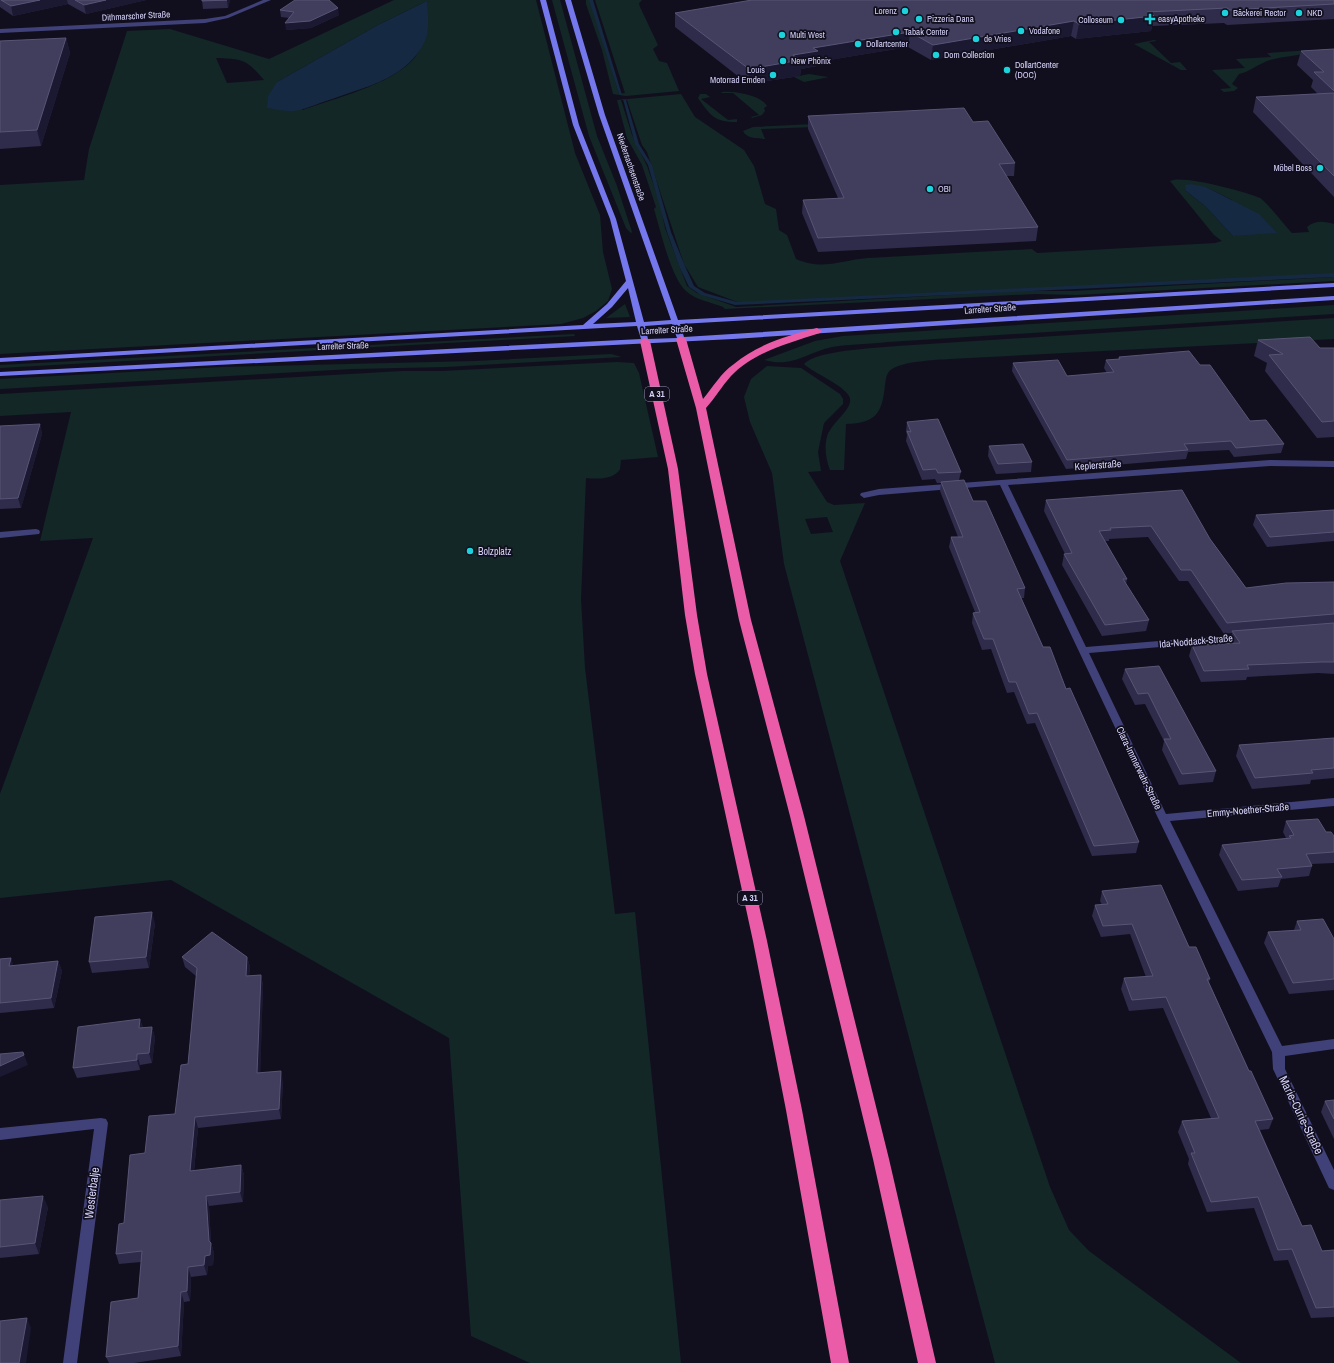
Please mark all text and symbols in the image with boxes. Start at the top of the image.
place label: Lorenz [874,5,897,17]
marker: Lorenz [900,6,910,16]
place label: Bäckerei Rector [1233,7,1286,19]
place label: NKD [1307,7,1323,19]
street label: Dithmarscher Straße [101,8,171,24]
marker: Bäckerei Rector [1220,8,1230,18]
marker: NKD [1294,8,1304,18]
place label: Pizzeria Dana [927,13,974,25]
place label: easyApotheke [1158,13,1205,25]
marker: Pizzeria Dana [914,14,924,24]
place label: Colloseum [1078,14,1113,26]
marker: easyApotheke [1145,14,1155,24]
marker: Colloseum [1116,15,1126,25]
place label: Vodafone [1029,25,1060,37]
place label: Tabak Center [904,26,949,38]
marker: Vodafone [1016,26,1026,36]
marker: Tabak Center [891,27,901,37]
place label: Multi West [790,29,825,41]
marker: Multi West [777,30,787,40]
place label: de Vries [984,33,1012,45]
marker: de Vries [971,34,981,44]
place label: Dollartcenter [866,38,908,50]
marker: Dollartcenter [853,39,863,49]
place label: Dom Collection [944,49,994,61]
marker: Dom Collection [931,50,941,60]
place label: New Phönix [791,55,831,67]
marker: New Phönix [778,56,788,66]
place label: DollartCenter (DOC) [1015,59,1059,81]
place label: Louis Motorrad Emden [710,64,765,86]
marker: DollartCenter (DOC) [1002,65,1012,75]
marker: Louis Motorrad Emden [768,70,778,80]
street label: Niedersachsenstraße [614,132,648,202]
place label: Möbel Boss [1273,162,1312,174]
marker: Möbel Boss [1315,163,1325,173]
place label: OBI [938,183,951,195]
marker: OBI [925,184,935,194]
street label: Larrelter Straße [964,301,1016,317]
street label: Larrelter Straße [641,323,693,337]
street label: Larrelter Straße [317,339,369,353]
road number: A 31 [645,387,669,401]
street label: Keplerstraße [1074,457,1122,473]
place label: Bolzplatz [478,545,511,558]
marker: Bolzplatz [465,546,475,556]
street label: Ida-Noddack-Straße [1159,631,1234,651]
street label: Clara-Immerwahr-Straße [1113,724,1165,812]
street label: Emmy-Noether-Straße [1206,800,1290,820]
road number: A 31 [738,891,762,905]
street label: Marie-Curie-Straße [1275,1073,1327,1157]
street label: Westerbalje [81,1166,103,1220]

